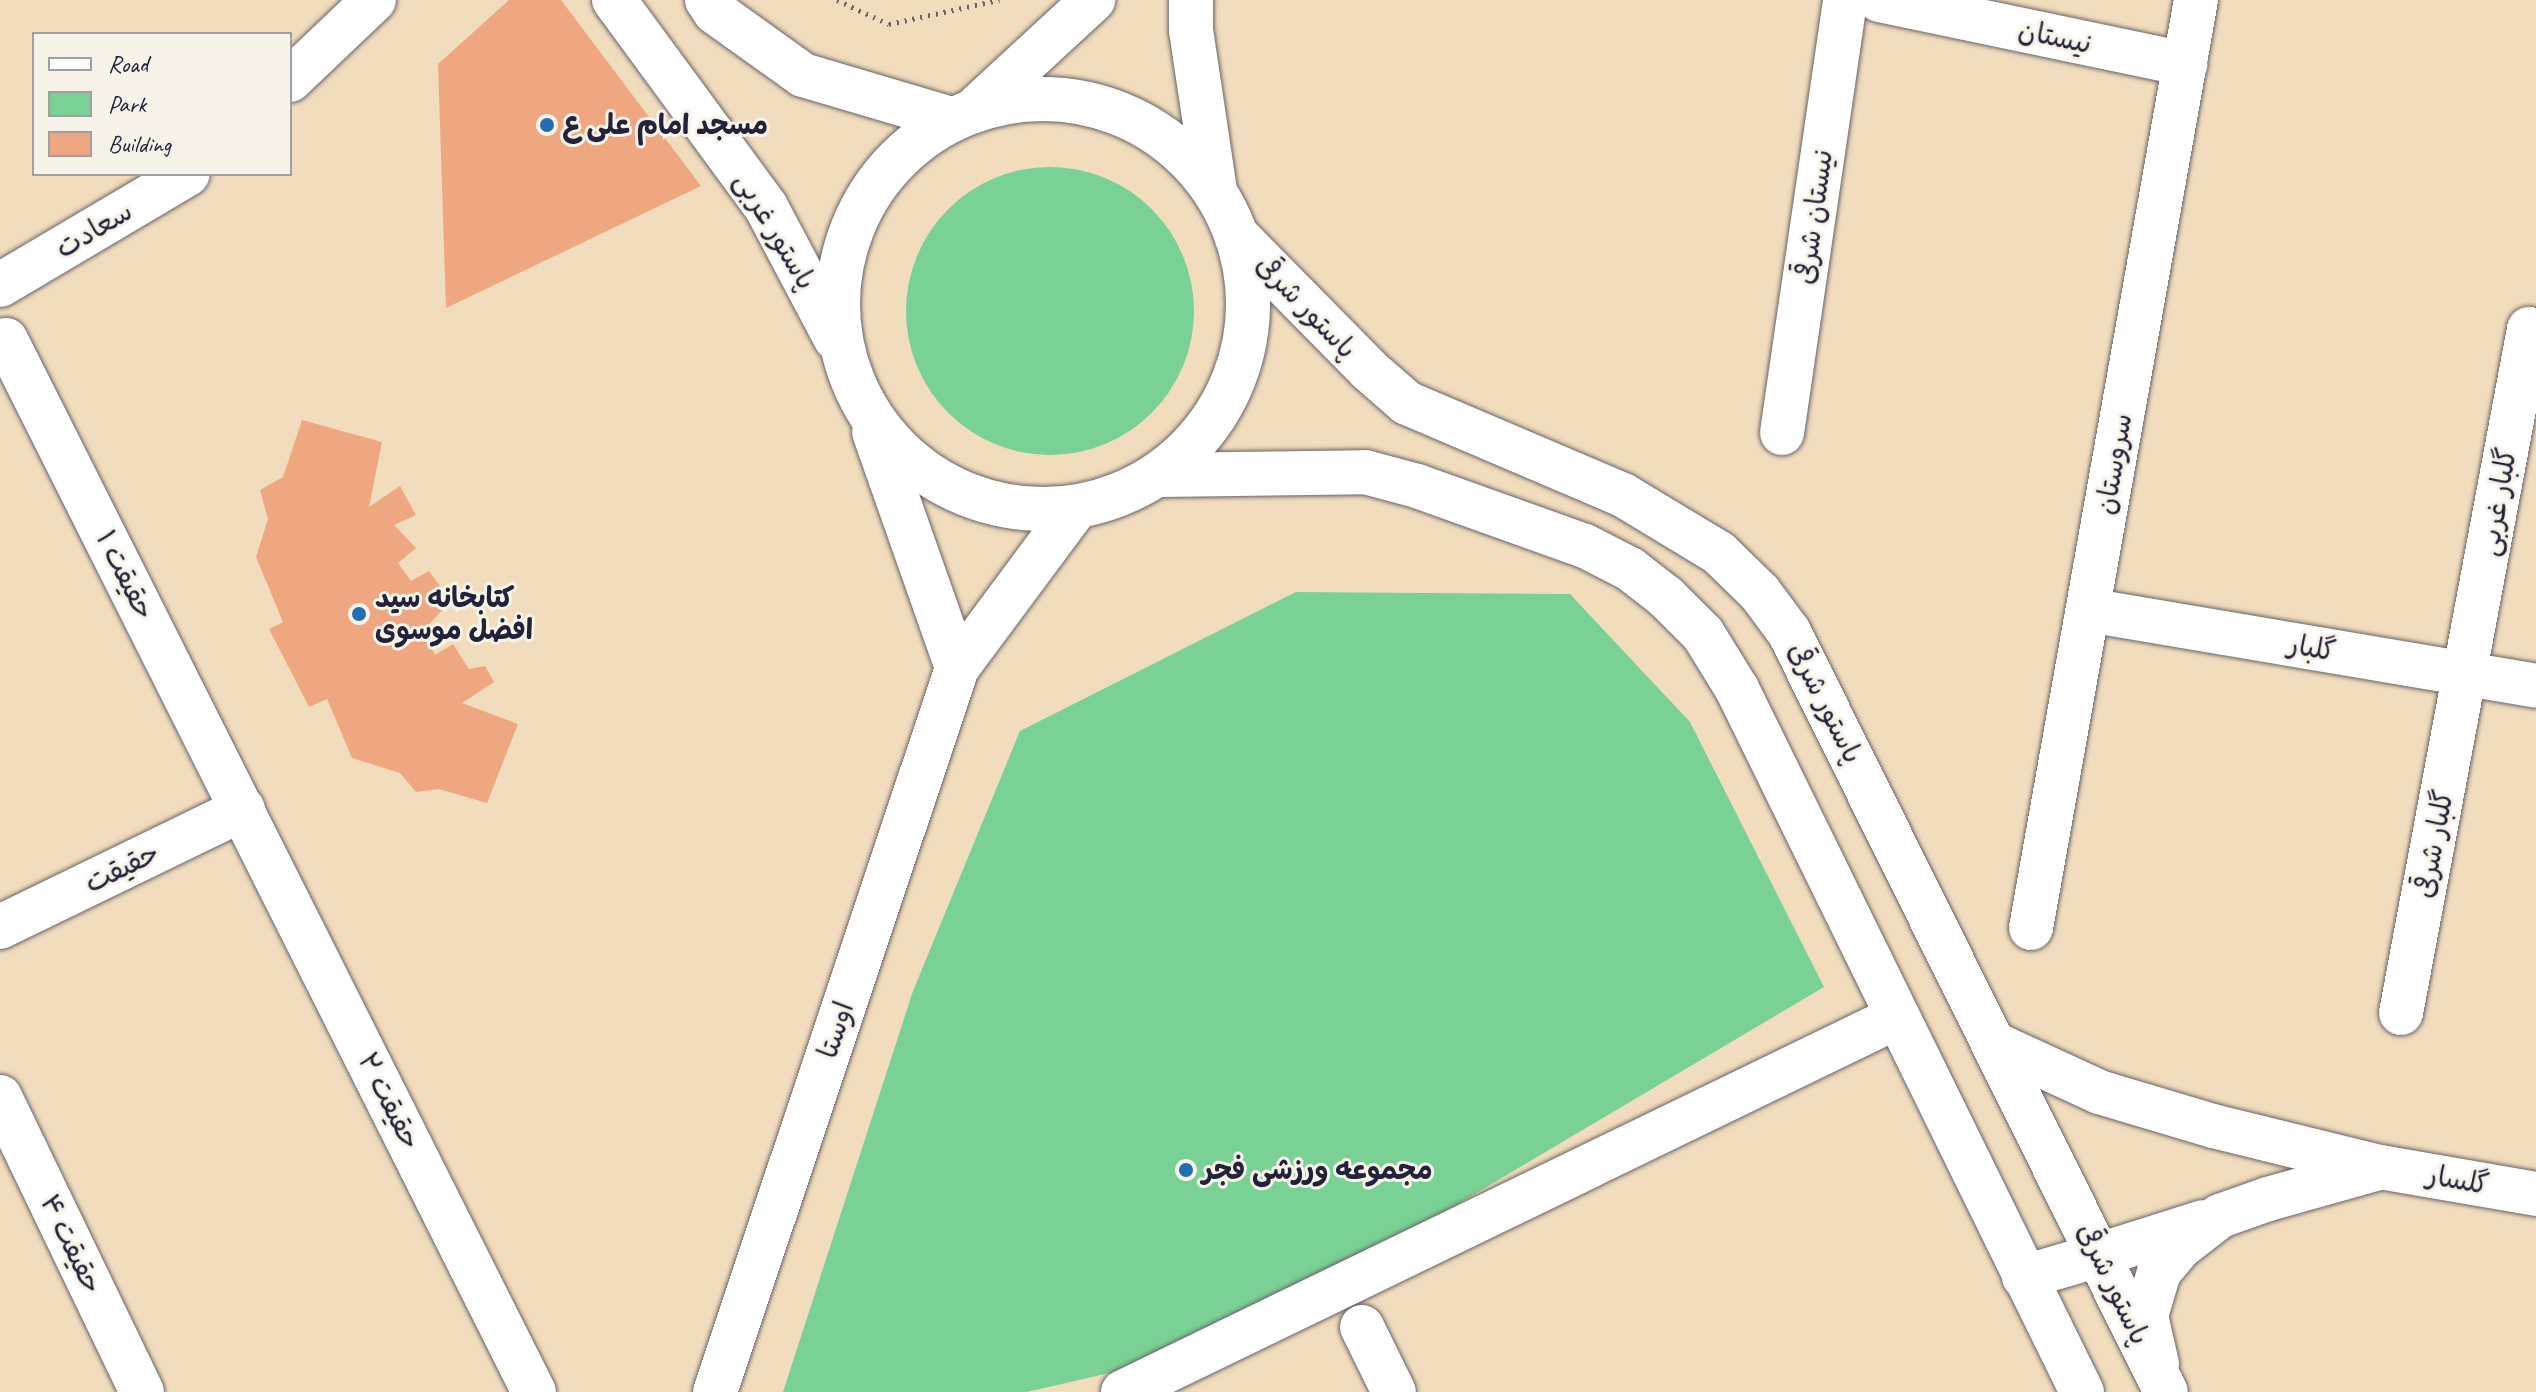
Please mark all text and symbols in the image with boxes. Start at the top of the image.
street label: نیستان [2015,13,2095,61]
legend [32,32,292,176]
text: Road [108,49,148,79]
text: Park [108,89,146,119]
place label: مسجد امام علی ع [563,108,768,142]
marker: مسجد امام علی ع [538,116,556,134]
text: Building [108,129,171,159]
street label: نیستان شرقی [1788,147,1840,287]
street label: پاستور غربی [727,166,823,296]
street label: سعادت [50,194,138,266]
street label: پاستور شرقی [1248,248,1364,366]
street label: سروستان [2089,411,2139,517]
street label: گلبار غربی [2472,445,2524,559]
street label: حقیقت ۱ [88,525,162,625]
place label: کتابخانه سید افضل موسوی [375,581,533,647]
marker: کتابخانه سید افضل موسوی [350,605,368,623]
street label: گلبار [2286,627,2338,669]
street label: پاستور شرقی [1780,637,1870,769]
street label: گلبار شرقی [2407,787,2461,901]
street label: حقیقت [79,836,165,900]
street label: اوستا [811,997,861,1063]
street label: حقیقت ۲ [350,1047,428,1155]
place label: مجموعه ورزشی فجر [1202,1153,1433,1187]
street label: گلسار [2424,1158,2492,1202]
marker: مجموعه ورزشی فجر [1177,1161,1195,1179]
street label: حقیقت ۴ [33,1189,109,1299]
street label: پاستور شرقی [2069,1218,2157,1350]

